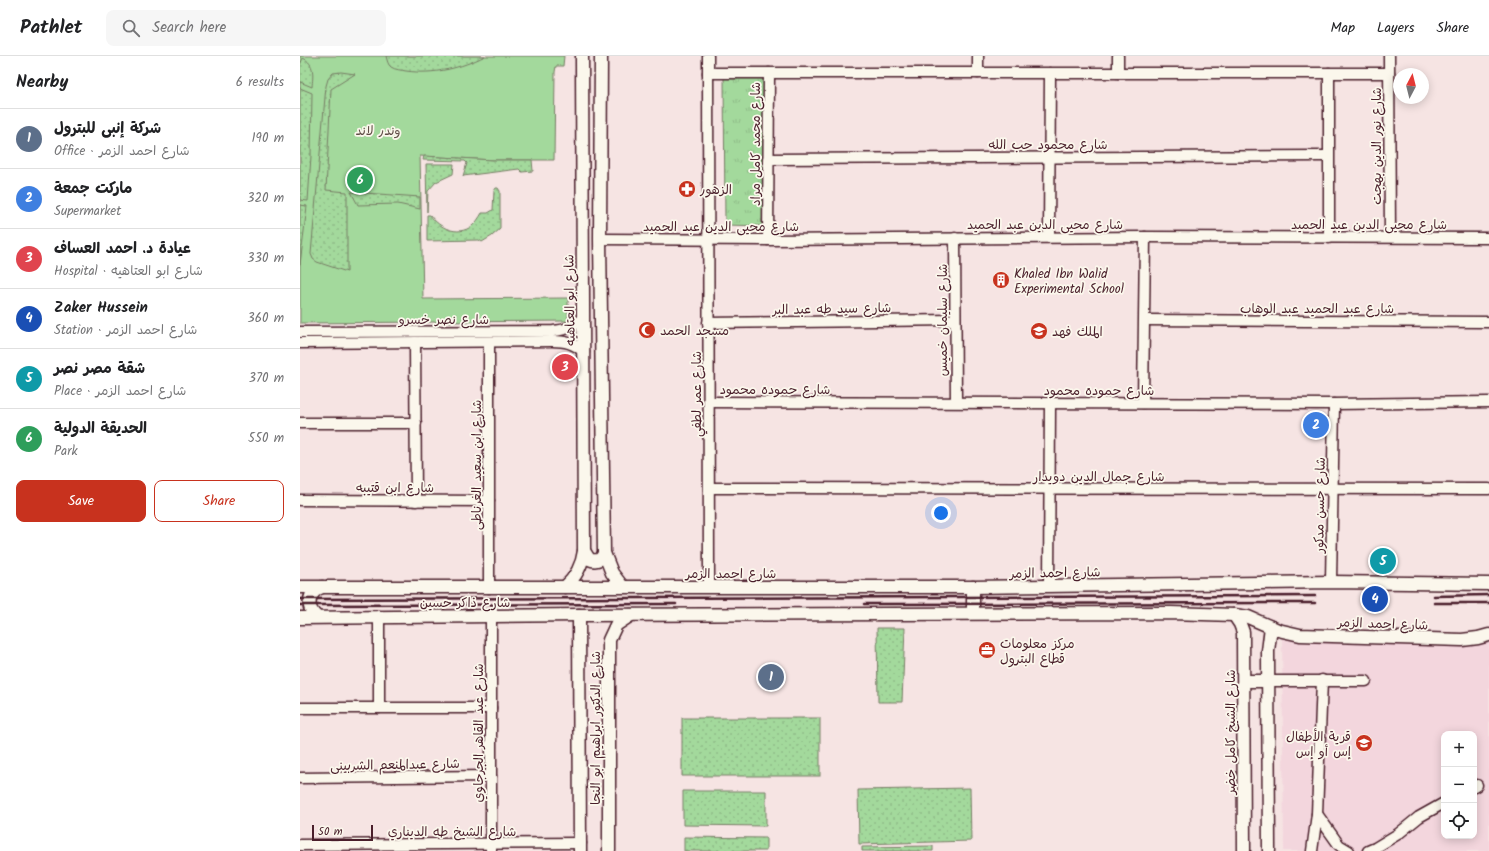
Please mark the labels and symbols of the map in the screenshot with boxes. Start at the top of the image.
north arrow [1393,68,1429,104]
street label: شارع محمد كامل مراد [746,82,767,206]
street label: شارع نور الدين بهجت [1367,87,1388,205]
park label: وندر لاند [355,121,401,142]
street label: شارع محمود حب الله [988,135,1108,156]
pin: 6 [347,165,373,195]
pharmacy icon: الزهور [677,179,697,199]
place label: الزهور [699,180,732,201]
street label: شارع محيى الدين عبد الحميد [967,215,1123,236]
street label: شارع محيى الدين عبد الحميد [1291,215,1447,236]
street label: شارع محيى الدين عبد الحميد [643,217,799,238]
street label: شارع ابو العتاهيه [559,254,582,346]
street label: شارع سليمان خميس [933,264,954,376]
place label: Khaled Ibn Walid Experimental School [1014,264,1124,300]
building icon: Khaled Ibn Walid Experimental School [991,270,1011,290]
street label: شارع سيد طه عبد البر [772,298,891,321]
street label: شارع عبد الحميد عبد الوهاب [1240,299,1394,320]
street label: شارع نصر خسرو [398,310,489,331]
mosque icon: مسجد الحمد [637,320,657,340]
place label: مسجد الحمد [660,321,729,342]
school or university icon: الملك فهد [1029,321,1049,341]
place label: الملك فهد [1052,322,1103,343]
street label: شارع عمر لطفي [687,351,708,437]
pin: 3 [552,352,578,382]
street label: شارع حموده محمود [720,380,830,401]
street label: شارع حموده محمود [1044,381,1154,402]
street label: شارع ابن سعيد الغرناطى [467,400,488,530]
pin: 2 [1303,410,1329,440]
street label: شارع حسن مدكور [1309,457,1332,554]
street label: شارع جمال الدين دويدار [1032,467,1165,488]
street label: شارع ابن قتيبه [356,478,434,499]
your location [931,503,951,523]
pin: 5 [1370,546,1396,576]
street label: شارع احمد الزمر [1008,562,1101,585]
street label: شارع احمد الزمر [685,564,776,585]
pin: 4 [1362,584,1388,614]
street label: شارع ذاكر حسين [420,593,510,614]
street label: شارع احمد الزمر [1336,612,1429,637]
place label: مركز معلومات قطاع البترول [1000,634,1075,670]
office icon: مركز معلومات قطاع البترول [977,640,997,660]
street label: شارع الدكتور ابراهيم ابو النجا [586,651,607,805]
pin: 1 [758,662,784,692]
street label: شارع عبد القاهر الجرجاوي [469,663,490,803]
street label: شارع الشيخ كامل خضر [1221,669,1242,796]
place label: قرية الأطفال إس أو إس [1286,727,1351,763]
school or university icon: قرية الأطفال إس أو إس [1354,733,1374,753]
street label: شارع عبدالمنعم الشربينى [330,754,460,777]
street label: شارع الشيخ طه الديناري [388,822,516,843]
scale bar [312,823,373,842]

